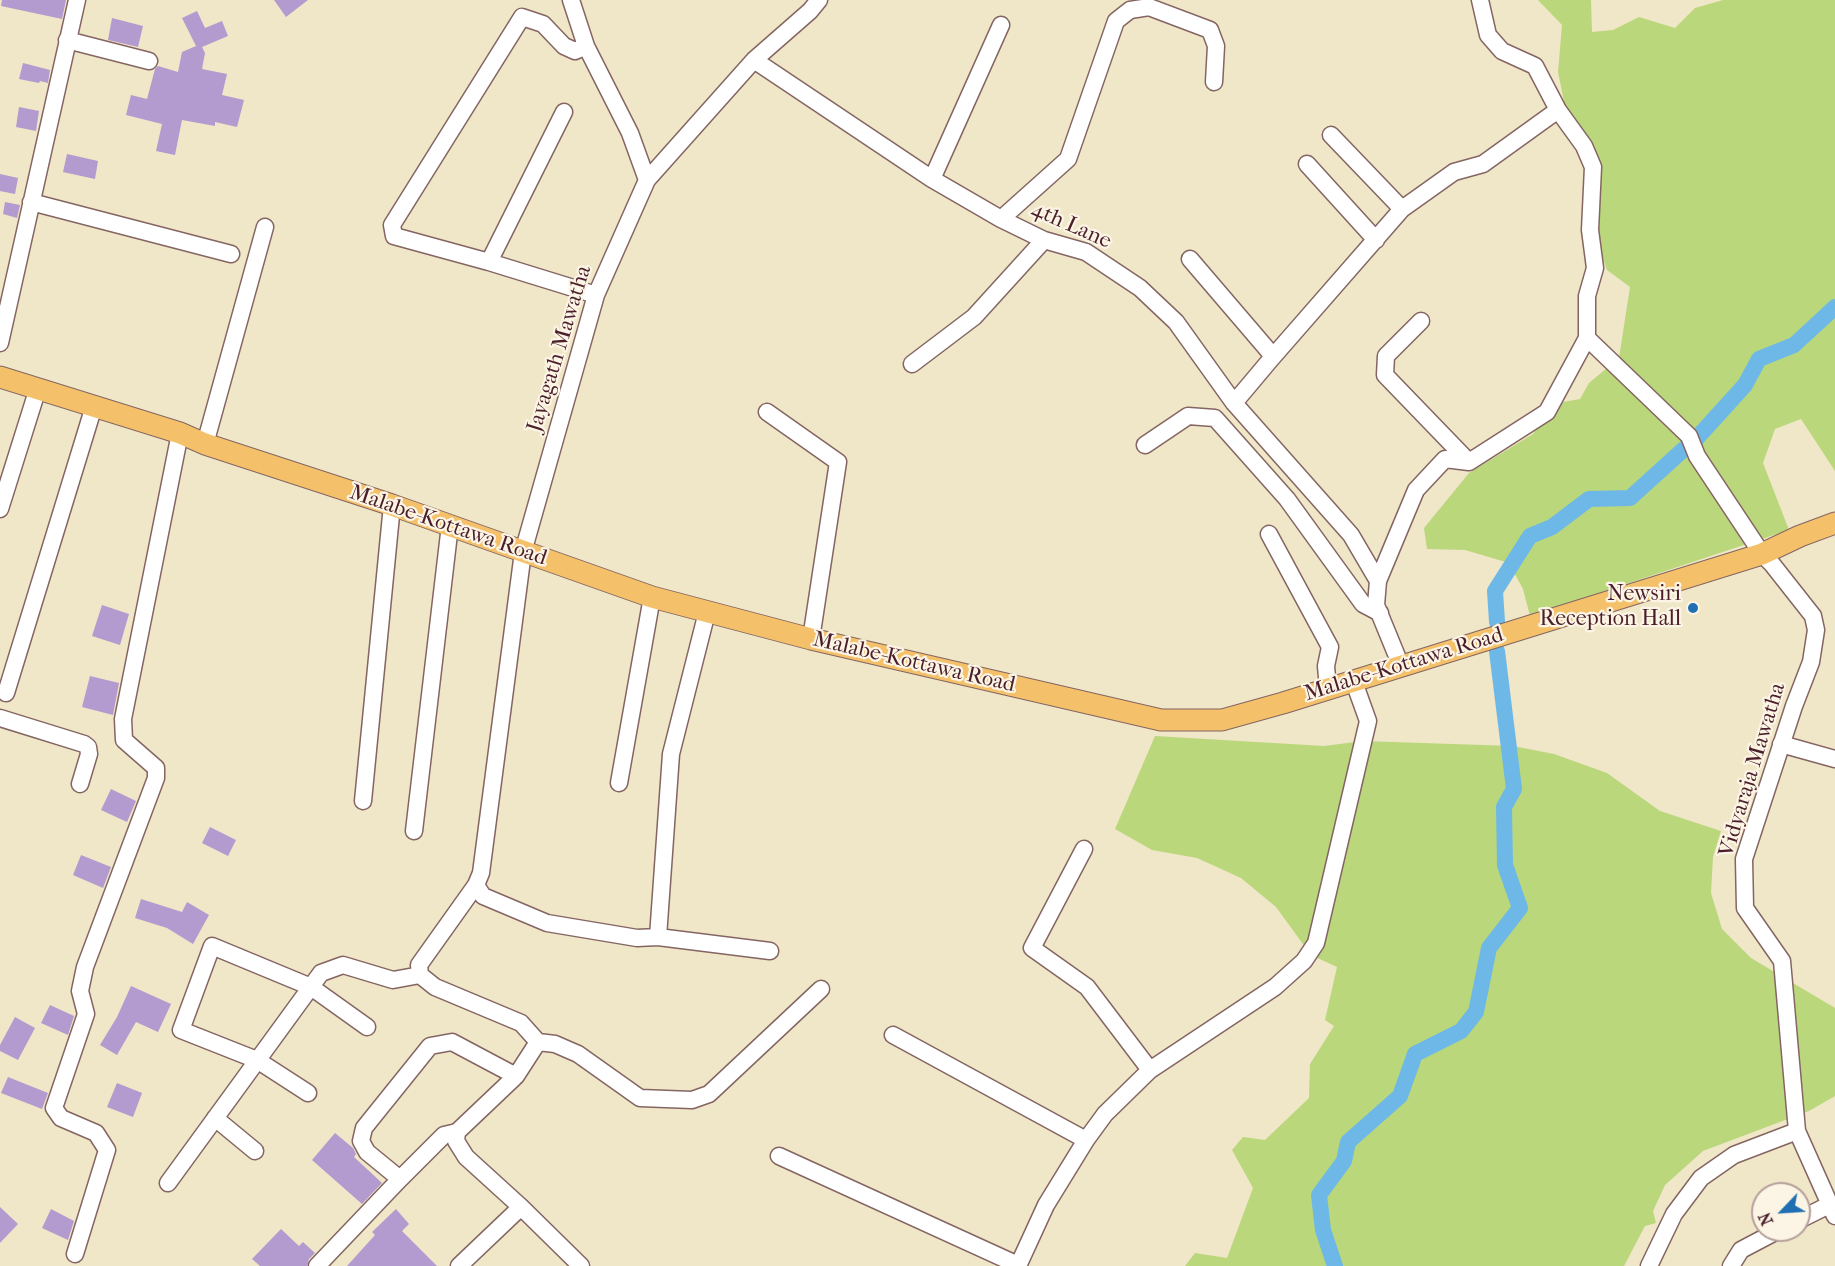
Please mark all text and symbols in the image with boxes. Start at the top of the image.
street label: 4th Lane [1027,197,1115,255]
street label: Jayagath Mawatha [522,263,598,435]
street label: Malabe-Kottawa Road [346,480,550,572]
place label: Newsiri Reception Hall [1539,582,1681,634]
marker: Newsiri Reception Hall [1686,601,1700,615]
street label: Malabe-Kottawa Road [1301,622,1507,708]
street label: Malabe-Kottawa Road [810,627,1018,699]
street label: Vidyaraja Mawatha [1714,680,1792,860]
north arrow [1751,1182,1811,1242]
text: N [1755,1209,1777,1228]

